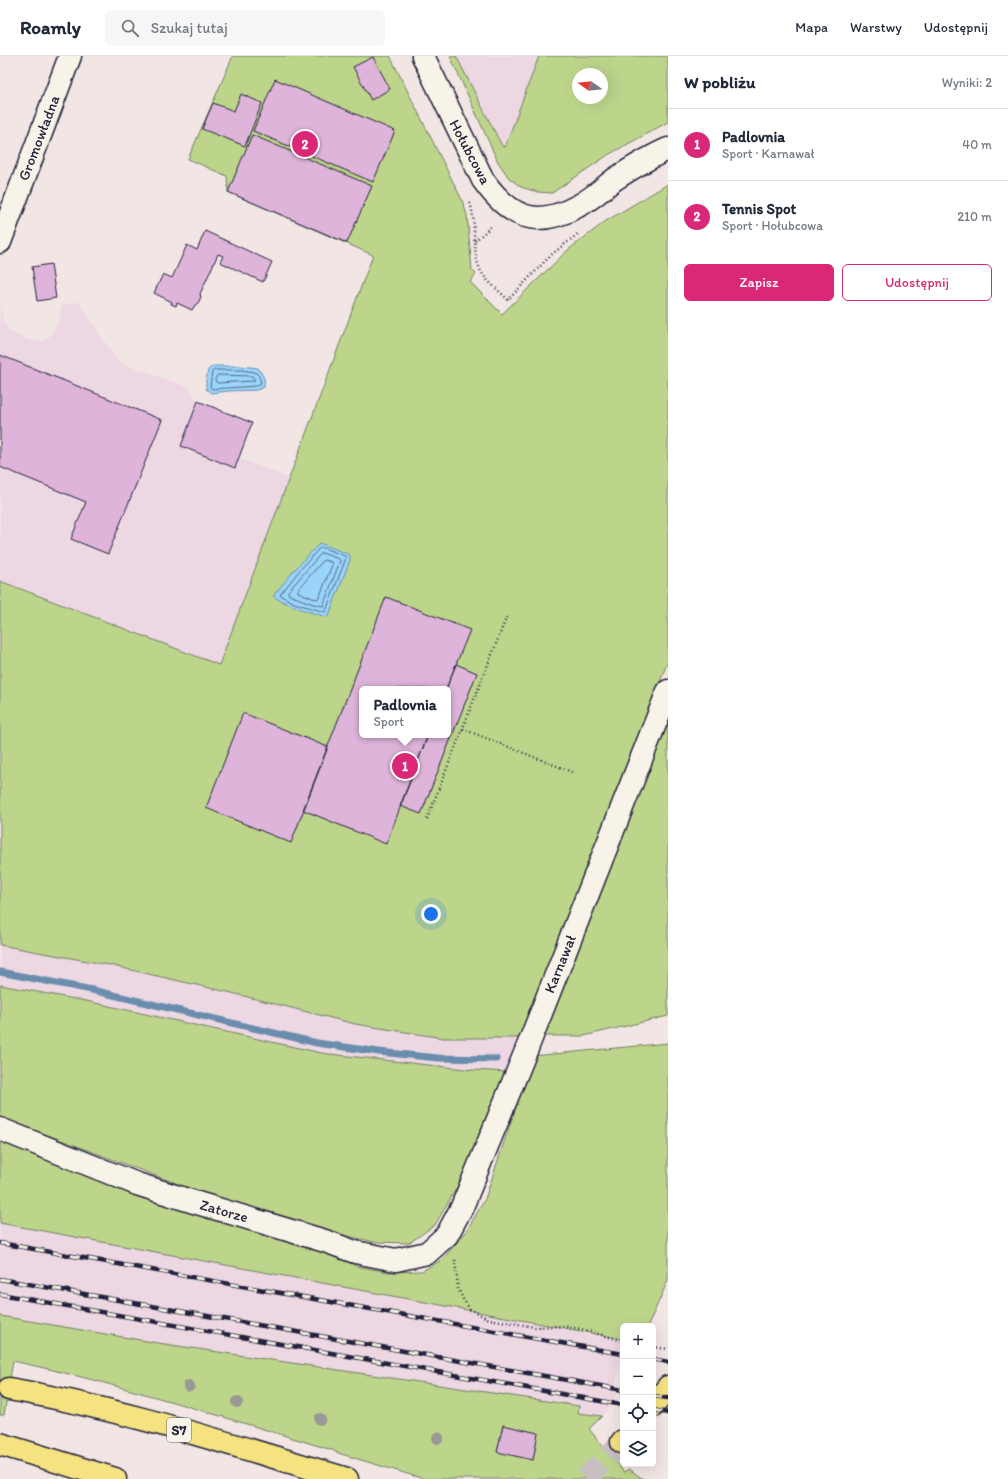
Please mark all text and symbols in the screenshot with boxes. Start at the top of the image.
search box [105,10,385,46]
text: Roamly [20,16,81,39]
icon: search [119,17,141,39]
text: Szukaj tutaj [151,19,228,37]
text: Mapa [795,19,828,36]
text: Warstwy [850,19,902,36]
text: Udostępnij [924,19,988,36]
north arrow [572,68,608,104]
text: W pobliżu [684,72,755,92]
text: Wyniki: 2 [942,75,992,90]
street label: Gromowładna [14,93,64,183]
street label: Hołubcowa [445,117,495,188]
text: Padlovnia [722,128,785,146]
pin: 2 [292,129,318,159]
text: 1 [694,137,700,152]
text: 40 m [962,137,992,152]
text: Sport · Karnawał [722,146,814,161]
text: Tennis Spot [722,200,796,218]
text: 2 [694,209,700,224]
text: 210 m [957,209,992,224]
text: Sport · Hołubcowa [722,218,823,233]
button: Zapisz [684,264,834,301]
button: Udostępnij [842,264,992,301]
popup [359,686,451,738]
text: Padlovnia [373,696,437,714]
text: Sport [373,714,404,729]
pin: 1 [392,751,418,781]
your location [421,904,441,924]
street label: Karnawał [540,932,580,996]
street label: Zatorze [198,1196,250,1226]
map controls [620,1323,656,1467]
button: + [620,1323,656,1359]
button: − [620,1359,656,1395]
button: locate [620,1395,656,1431]
road number: S7 [167,1418,191,1442]
button: layers [620,1431,656,1467]

